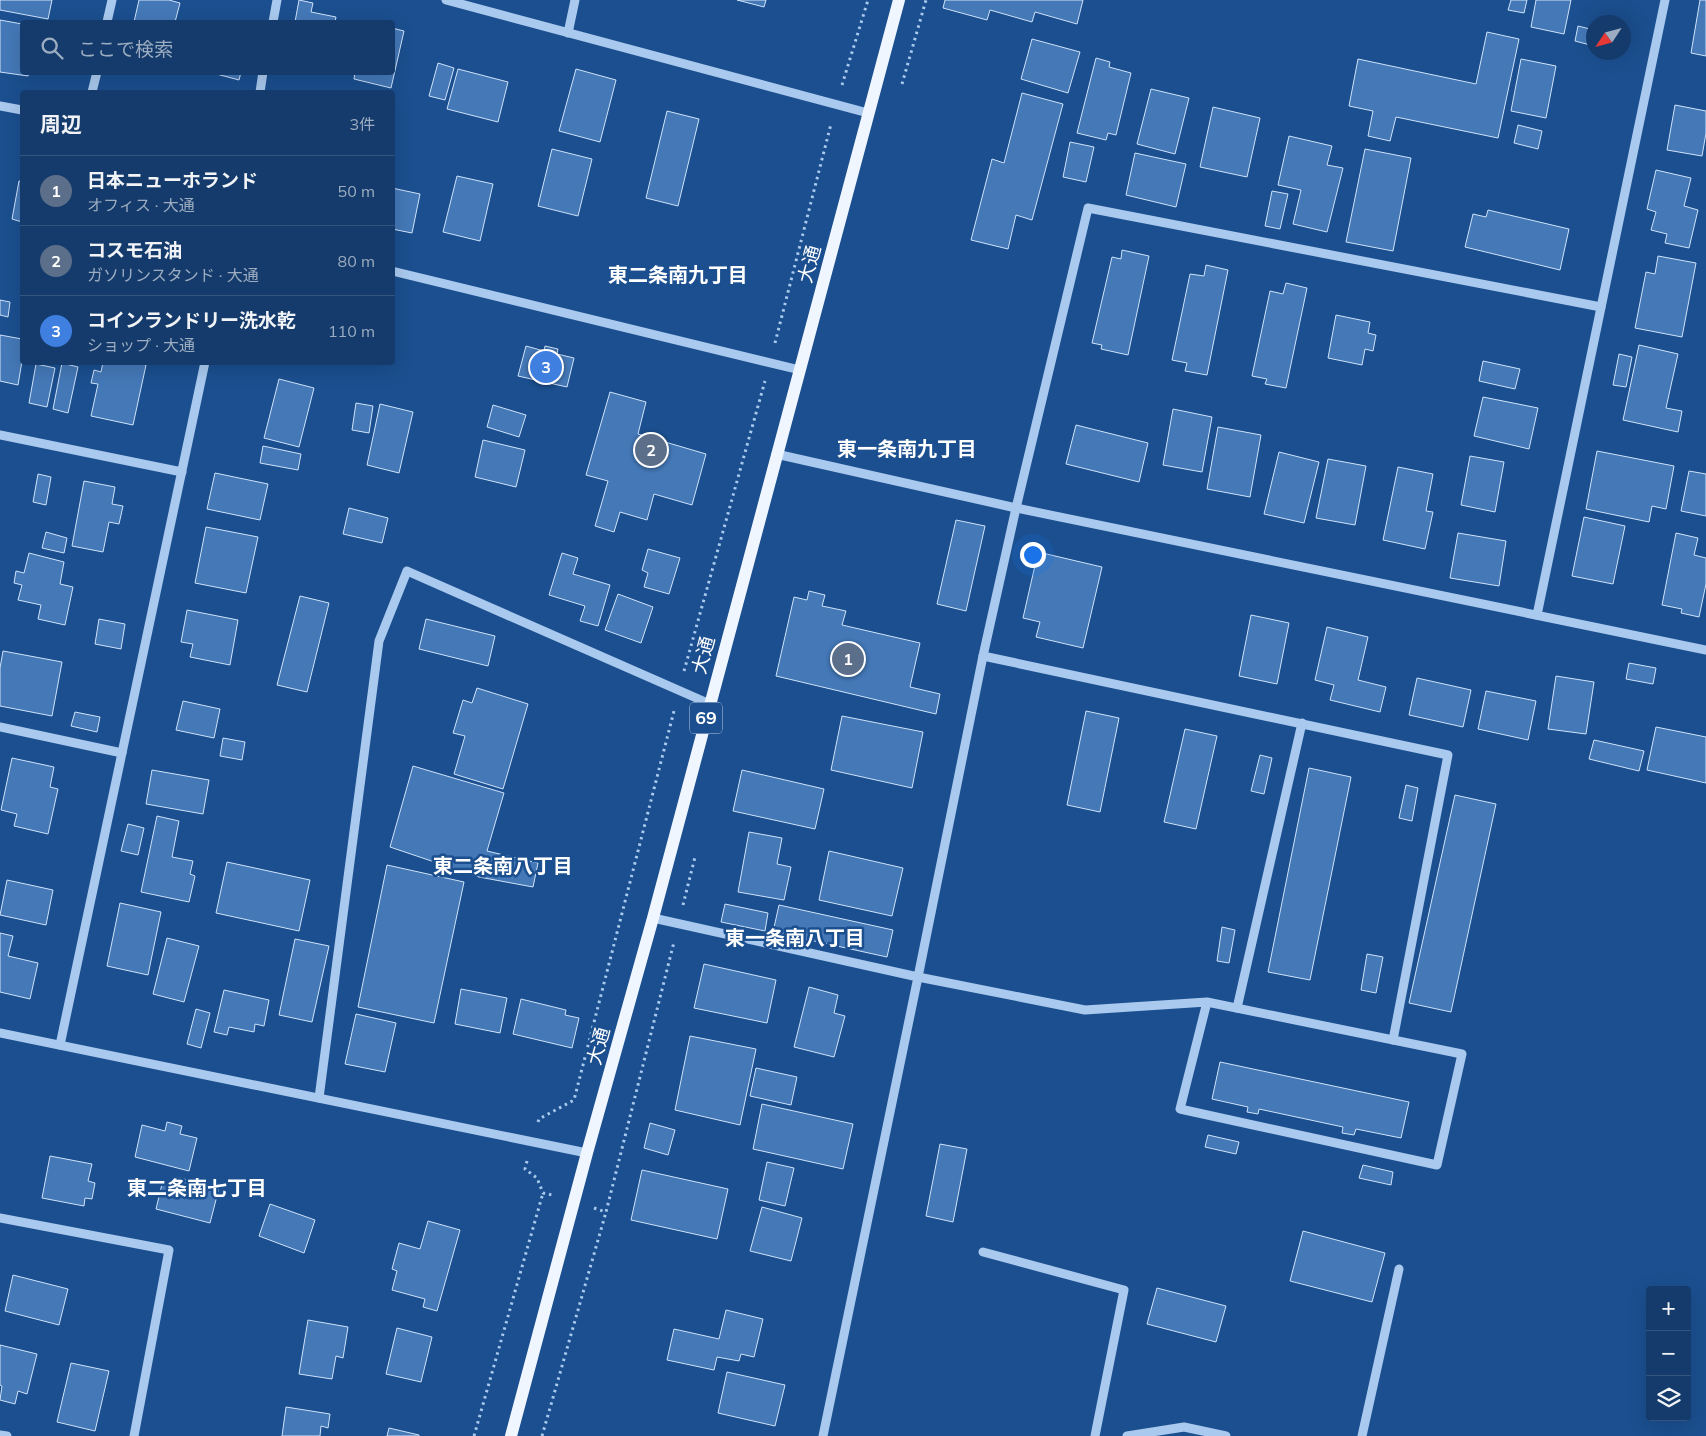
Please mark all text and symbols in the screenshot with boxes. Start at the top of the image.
north arrow [1586,15,1631,60]
search box [20,20,395,75]
icon: search [38,34,66,62]
text: ここで検索 [78,37,173,61]
text: 周辺 [40,111,82,137]
text: 3件 [349,114,375,134]
text: 日本ニューホランド [87,168,258,192]
text: 1 [51,181,61,201]
text: 50 m [338,181,375,201]
text: オフィス · 大通 [87,195,195,215]
text: コスモ石油 [87,238,182,262]
street label: 大通 [792,243,826,285]
text: 2 [51,251,61,271]
text: 80 m [338,251,375,271]
district label: 東二条南九丁目 [608,262,748,287]
text: ガソリンスタンド · 大通 [87,265,259,285]
text: コインランドリー洗水乾 [87,308,296,332]
text: 3 [51,321,61,341]
text: 110 m [328,321,375,341]
text: ショップ · 大通 [87,335,195,355]
pin: 3 [530,348,562,386]
pin: 2 [635,431,667,469]
district label: 東一条南九丁目 [837,436,977,461]
your location [1020,542,1046,568]
street label: 大通 [686,634,720,676]
pin: 1 [832,640,864,678]
road number: 69 [690,702,722,734]
district label: 東二条南八丁目 [433,853,573,878]
district label: 東一条南八丁目 [725,925,865,950]
street label: 大通 [581,1025,615,1067]
district label: 東二条南七丁目 [127,1175,267,1200]
map controls [1646,1286,1691,1421]
button: + [1646,1286,1691,1331]
button: − [1646,1331,1691,1376]
button: layers [1646,1376,1691,1421]

